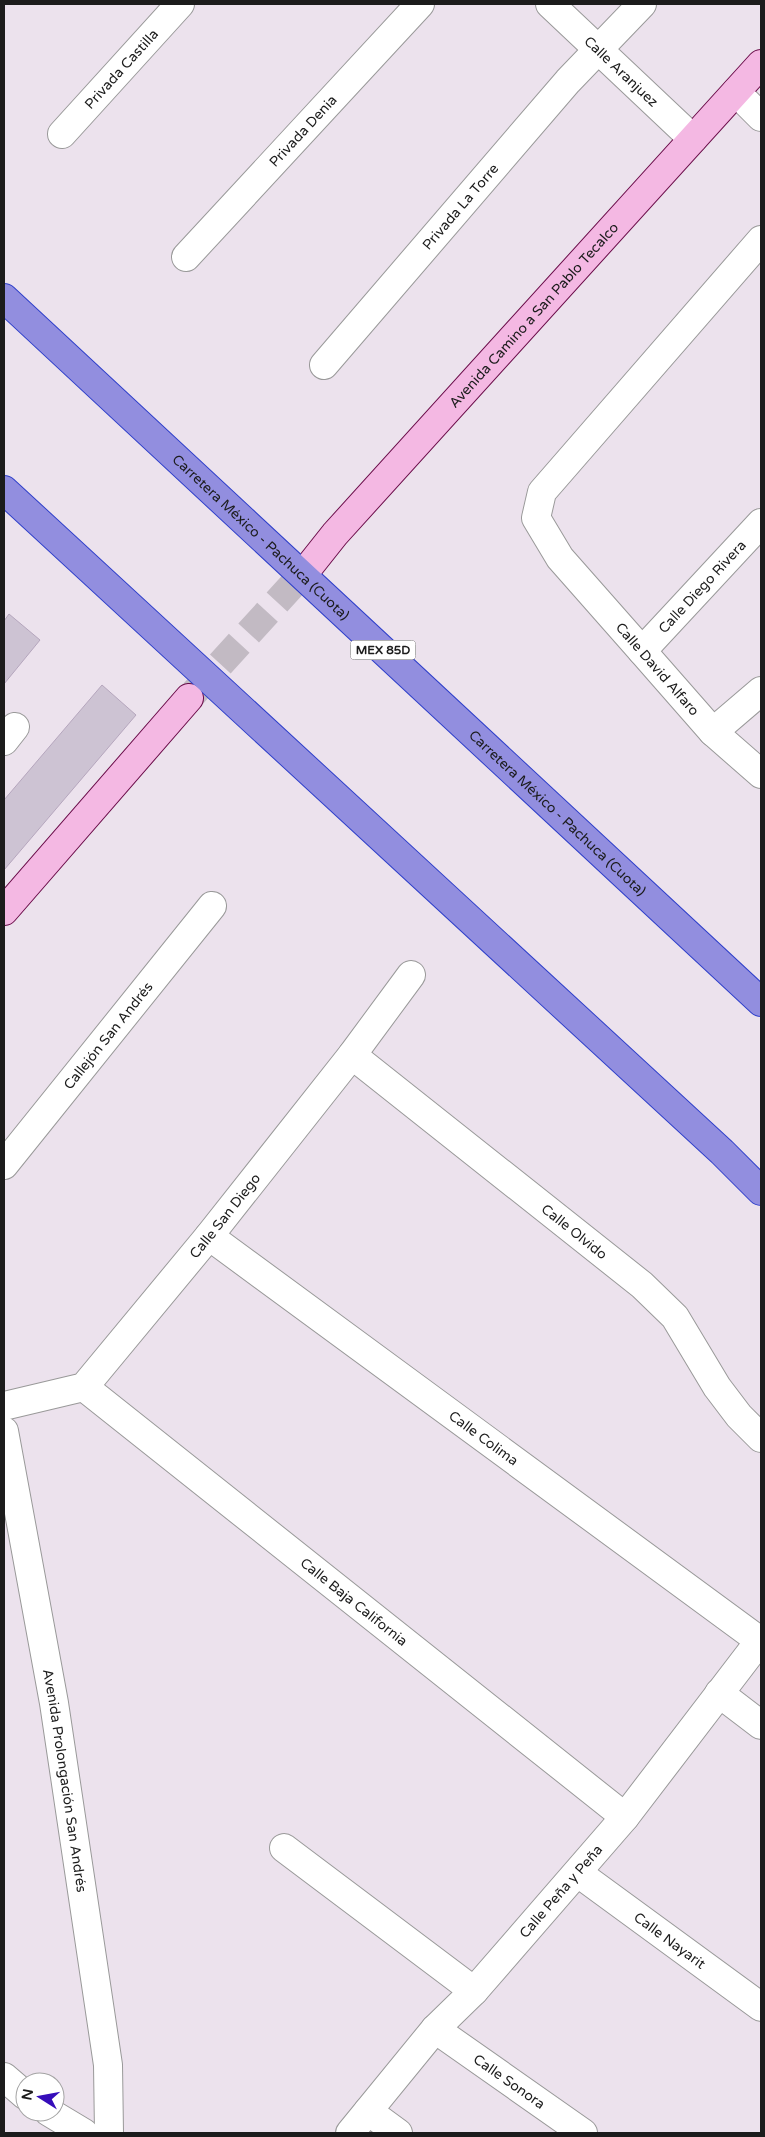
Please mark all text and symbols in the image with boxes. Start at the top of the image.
street label: Privada Castilla [81,25,162,112]
street label: Calle Aranjuez [581,32,662,110]
street label: Privada Denia [265,91,340,170]
street label: Privada La Torre [419,160,502,253]
street label: Avenida Camino a San Pablo Tecalco [445,219,622,411]
street label: Carretera México - Pachuca (Cuota) [169,451,353,624]
street label: Calle Diego Rivera [655,536,749,637]
street label: Calle David Alfaro [612,619,703,719]
road number: MEX 85D [350,640,416,660]
street label: Carretera México - Pachuca (Cuota) [466,726,650,899]
street label: Callejón San Andrés [60,978,156,1093]
street label: Calle San Diego [186,1170,264,1262]
street label: Calle Olvido [538,1200,611,1263]
street label: Calle Colima [446,1407,522,1469]
street label: Calle Baja California [297,1554,411,1649]
street label: Avenida Prolongación San Andrés [39,1668,91,1894]
street label: Calle Peña y Peña [516,1841,606,1941]
street label: Calle Nayarit [631,1908,710,1973]
street label: Calle Sonora [470,2050,549,2112]
north arrow [15,2072,65,2122]
text: N [18,2087,37,2102]

